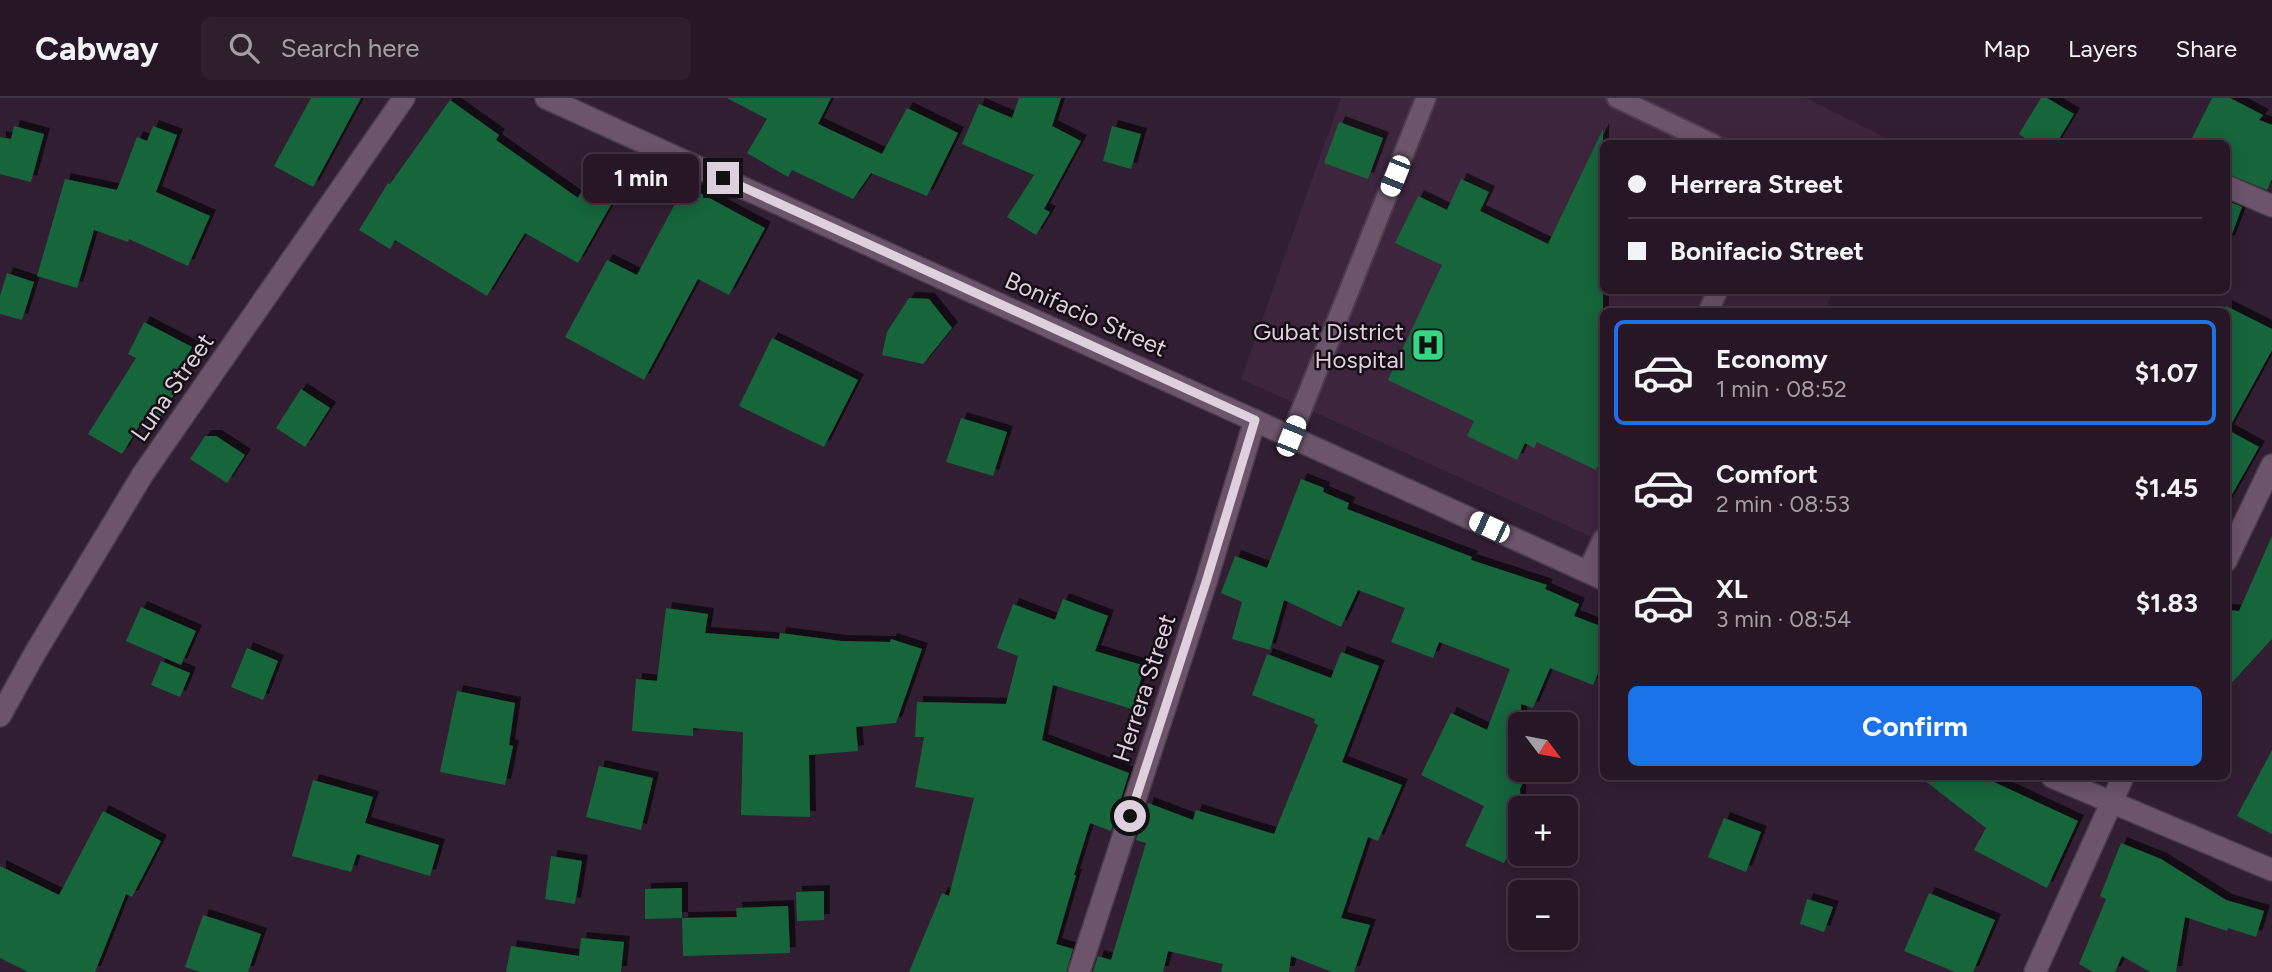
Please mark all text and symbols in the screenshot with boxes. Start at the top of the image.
search box [201,17,691,80]
text: Cabway [35,29,159,68]
icon: search [225,29,263,67]
text: Search here [281,32,420,64]
text: Map [1983,34,2030,63]
text: Layers [2068,34,2137,63]
text: Share [2175,34,2237,63]
car [1378,153,1413,199]
callout: 1 min [583,154,698,202]
route end [707,162,739,194]
text: 1 min [614,164,668,192]
text: Herrera Street [1670,168,1843,200]
text: Bonifacio Street [1670,235,1864,267]
street label: Bonifacio Street [1001,265,1171,363]
place label: Gubat District Hospital [1253,317,1404,374]
hospital icon: Gubat District Hospital [1409,326,1447,364]
street label: Luna Street [124,328,220,446]
icon: car [1632,341,1695,404]
text: Economy [1716,343,1828,375]
text: $1.07 [2135,357,2198,389]
text: 1 min · 08:52 [1716,375,1847,403]
car [1274,413,1309,459]
icon: car [1632,456,1695,519]
text: Comfort [1716,458,1818,490]
text: $1.45 [2135,472,2198,504]
text: 2 min · 08:53 [1716,490,1850,518]
car [1466,509,1513,545]
icon: car [1632,571,1695,634]
text: XL [1716,573,1748,605]
text: $1.83 [2136,587,2198,619]
text: 3 min · 08:54 [1716,605,1851,633]
street label: Herrera Street [1106,610,1182,766]
button: Confirm [1628,686,2202,766]
north arrow [1508,712,1578,782]
map controls [1508,712,1578,950]
button: + [1508,796,1578,866]
route start [1114,800,1146,832]
button: − [1508,880,1578,950]

